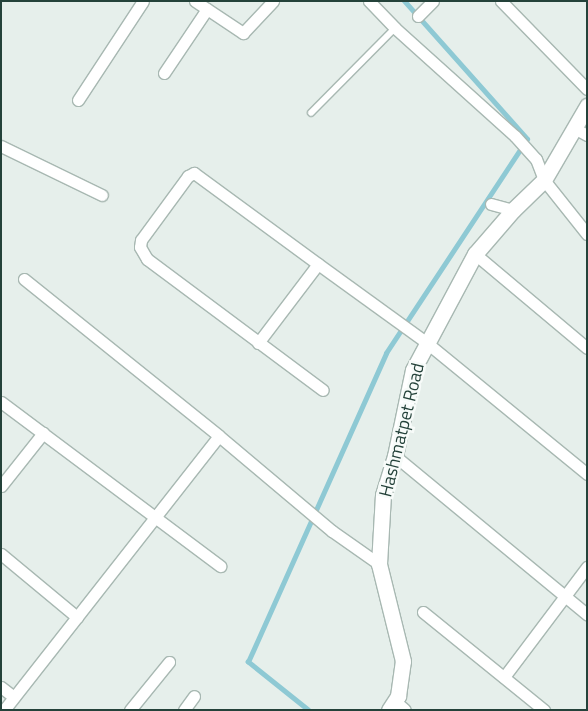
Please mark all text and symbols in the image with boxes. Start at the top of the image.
street label: Hashmatpet Road [375,361,429,499]

